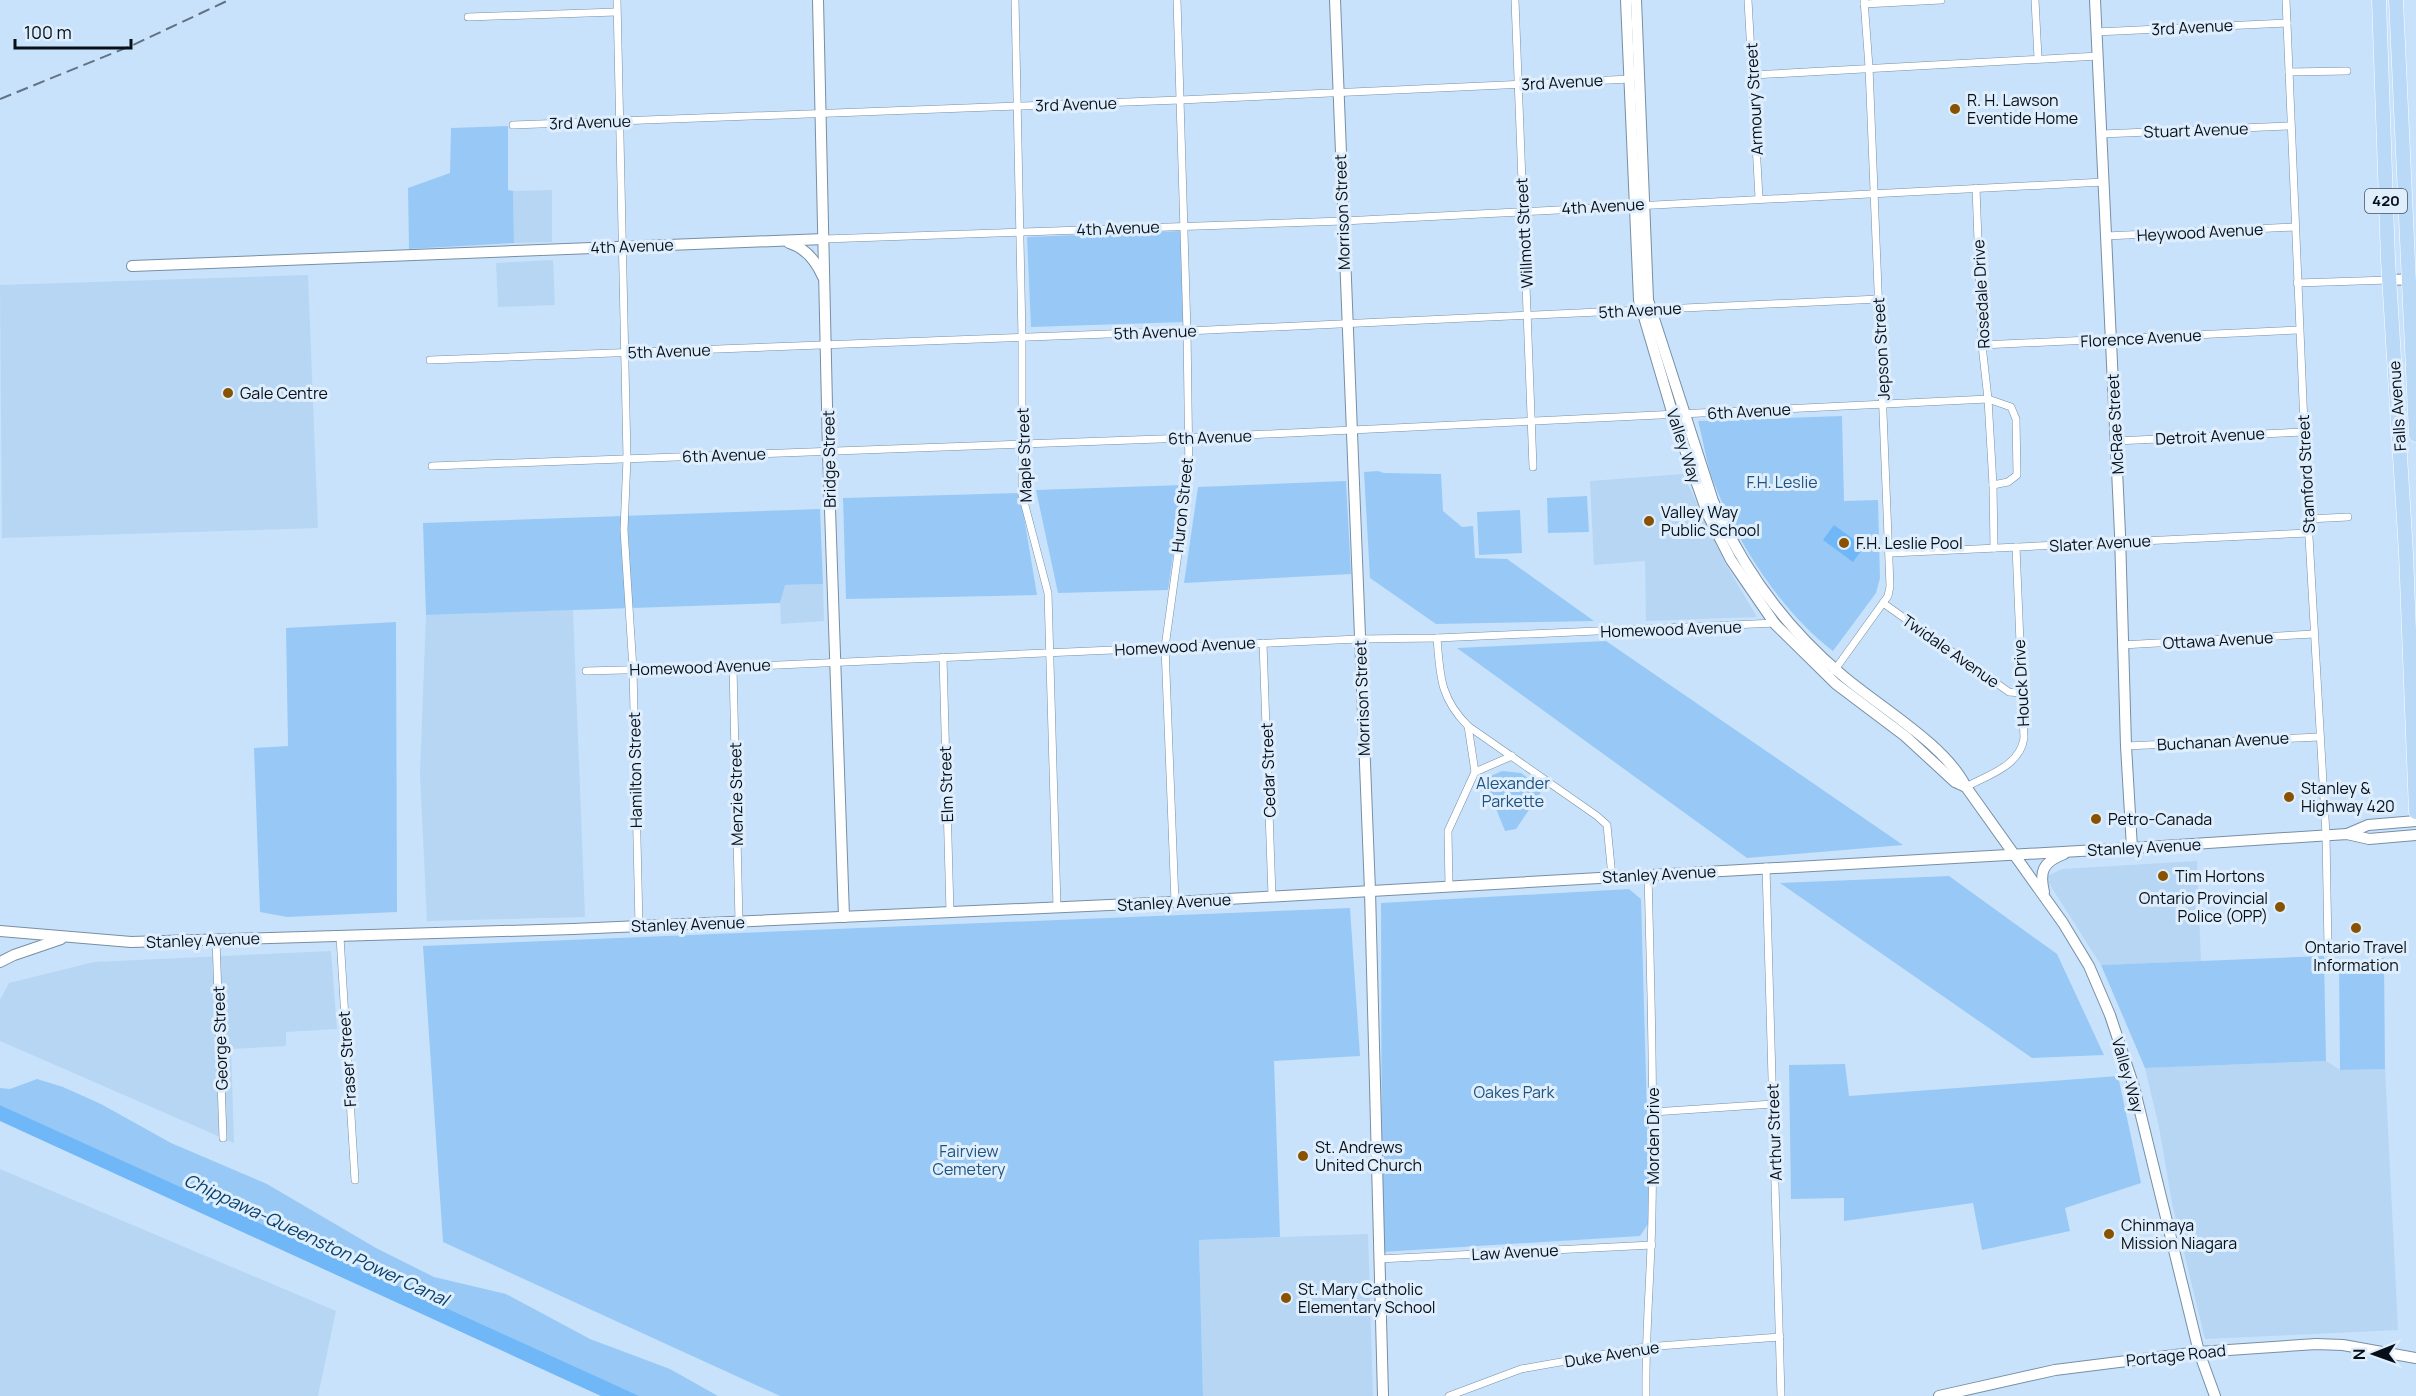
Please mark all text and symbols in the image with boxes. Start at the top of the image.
scale bar [15,12,130,50]
street label: 3rd Avenue [2151,14,2233,40]
text: 100 m [24,20,72,44]
street label: Armoury Street [1740,42,1768,156]
street label: 3rd Avenue [1521,69,1603,95]
place label: R. H. Lawson Eventide Home [1967,89,2078,129]
street label: 3rd Avenue [1035,92,1117,116]
marker: R. H. Lawson Eventide Home [1948,102,1962,116]
street label: 3rd Avenue [549,110,631,134]
street label: Stuart Avenue [2143,117,2249,143]
street label: Morrison Street [1329,154,1355,270]
street label: Willmott Street [1510,177,1538,289]
road number: 420 [2365,189,2407,213]
street label: 4th Avenue [1561,193,1645,219]
street label: 4th Avenue [1076,216,1160,240]
street label: Heywood Avenue [2136,218,2264,246]
street label: 4th Avenue [590,234,674,258]
street label: Rosedale Drive [1967,239,1995,349]
street label: 5th Avenue [1598,297,1682,323]
street label: Jepson Street [1867,297,1895,401]
street label: 5th Avenue [1113,320,1197,344]
street label: Florence Avenue [2080,324,2202,352]
street label: 5th Avenue [627,339,711,363]
street label: Falls Avenue [2383,360,2411,452]
street label: McRae Street [2101,373,2129,475]
place label: Gale Centre [240,382,328,404]
marker: Gale Centre [221,386,235,400]
street label: 6th Avenue [1707,398,1791,424]
street label: Valley Way [1662,406,1707,487]
street label: Maple Street [1011,407,1037,503]
street label: Bridge Street [817,410,841,508]
street label: Stamford Street [2292,414,2320,534]
street label: Detroit Avenue [2155,422,2265,450]
street label: 6th Avenue [1168,425,1252,449]
street label: 6th Avenue [682,443,766,467]
street label: Huron Street [1166,456,1198,554]
park label: F.H. Leslie [1746,471,1818,493]
place label: Valley Way Public School [1661,501,1760,541]
marker: Valley Way Public School [1642,514,1656,528]
street label: Slater Avenue [2049,529,2151,557]
place label: F.H. Leslie Pool [1856,532,1963,554]
marker: F.H. Leslie Pool [1837,536,1851,550]
street label: Twidale Avenue [1898,609,2004,693]
street label: Homewood Avenue [1600,616,1742,642]
street label: Ottawa Avenue [2162,626,2274,654]
street label: Homewood Avenue [1114,631,1256,661]
street label: Houck Drive [2008,639,2034,727]
street label: Morrison Street [1349,640,1375,756]
street label: Homewood Avenue [629,654,771,680]
street label: Hamilton Street [623,712,647,828]
street label: Cedar Street [1255,722,1281,818]
street label: Buchanan Avenue [2156,727,2290,755]
street label: Menzie Street [724,742,748,846]
street label: Elm Street [934,745,958,823]
park label: Alexander Parkette [1476,772,1550,812]
place label: Stanley & Highway 420 [2301,777,2395,817]
marker: Stanley & Highway 420 [2282,790,2296,804]
place label: Petro-Canada [2108,808,2212,830]
marker: Petro-Canada [2089,812,2103,826]
street label: Stanley Avenue [2086,833,2202,861]
street label: Stanley Avenue [1601,860,1717,888]
place label: Tim Hortons [2175,865,2265,887]
marker: Tim Hortons [2156,869,2170,883]
place label: Ontario Provincial Police (OPP) [2139,887,2268,927]
street label: Stanley Avenue [1116,888,1232,916]
marker: Ontario Provincial Police (OPP) [2273,900,2287,914]
street label: Stanley Avenue [631,911,745,937]
marker: Ontario Travel Information [2349,921,2363,935]
street label: Stanley Avenue [146,927,260,953]
place label: Ontario Travel Information [2305,936,2407,976]
street label: George Street [207,985,233,1091]
street label: Fraser Street [333,1010,361,1108]
street label: Valley Way [2107,1035,2149,1116]
park label: Oakes Park [1473,1081,1556,1103]
street label: Arthur Street [1761,1083,1787,1181]
street label: Morden Drive [1642,1087,1664,1185]
place label: St. Andrews United Church [1315,1136,1422,1176]
park label: Fairview Cemetery [933,1140,1006,1180]
marker: St. Andrews United Church [1296,1149,1310,1163]
water label: Chippawa-Queenston Power Canal [180,1167,455,1312]
place label: Chinmaya Mission Niagara [2121,1214,2237,1254]
marker: Chinmaya Mission Niagara [2102,1227,2116,1241]
street label: Law Avenue [1471,1239,1559,1265]
place label: St. Mary Catholic Elementary School [1298,1278,1436,1318]
marker: St. Mary Catholic Elementary School [1279,1291,1293,1305]
north arrow [2344,1324,2404,1384]
street label: Duke Avenue [1563,1336,1661,1372]
street label: Portage Road [2125,1339,2227,1371]
text: N [2348,1348,2370,1360]

